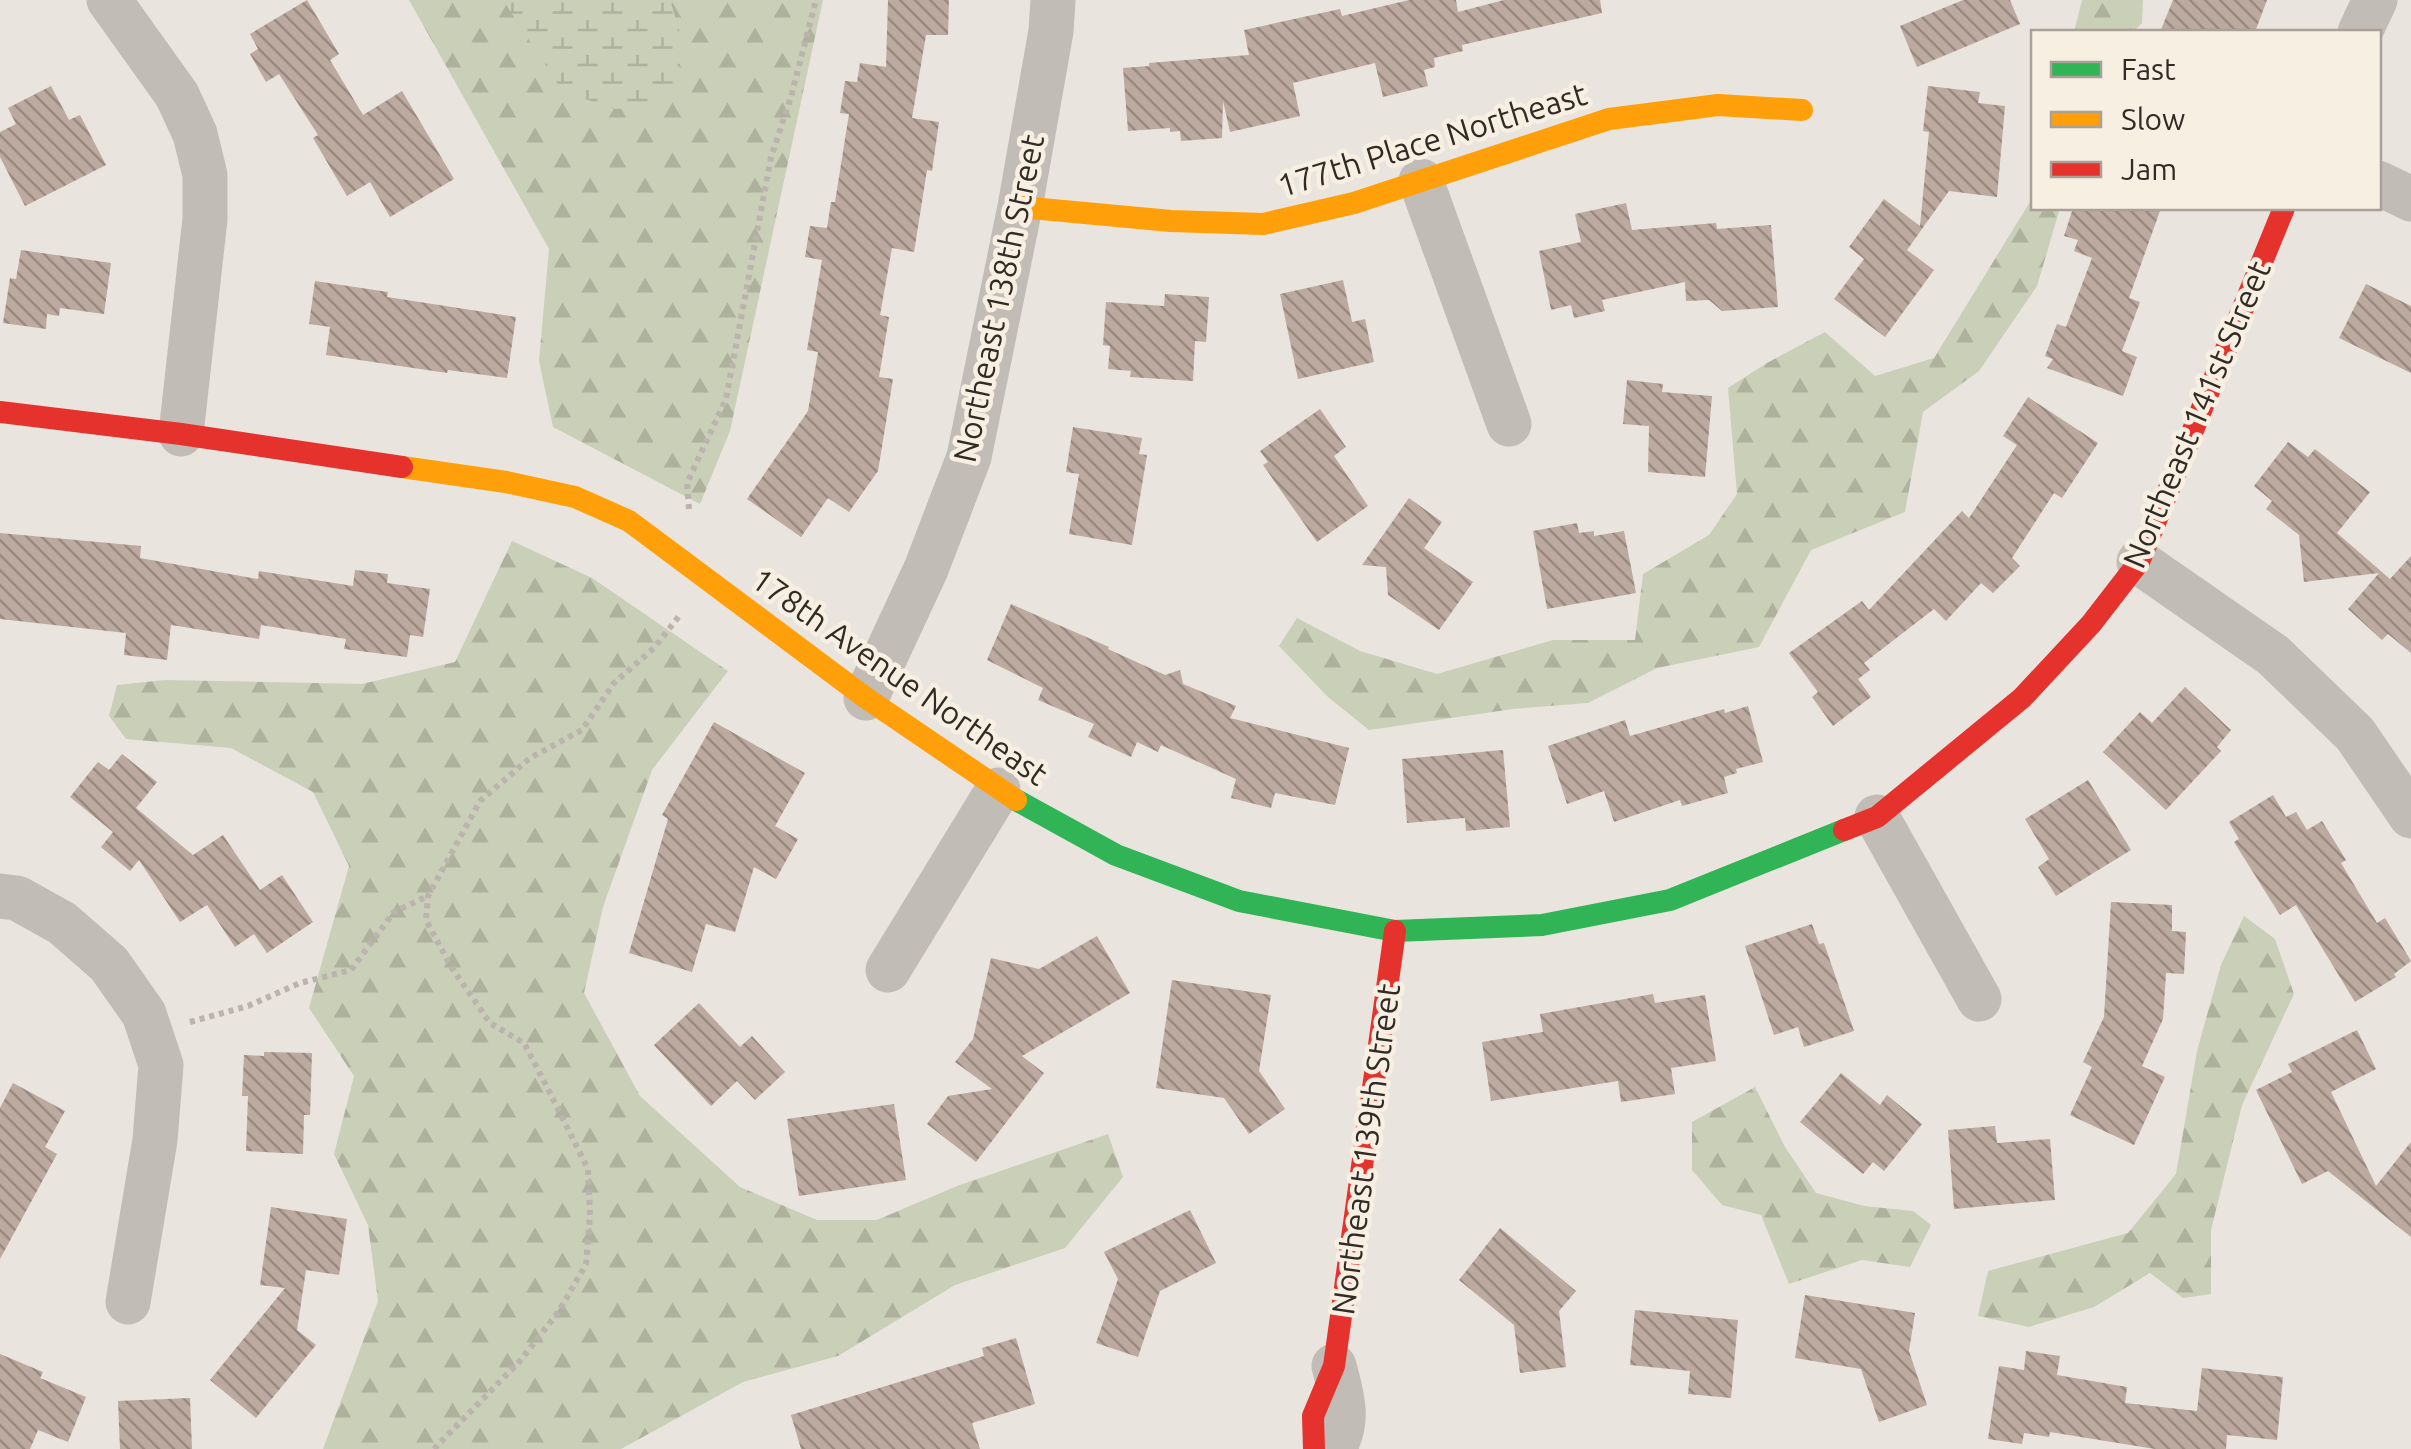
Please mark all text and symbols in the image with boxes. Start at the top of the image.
legend [2031,30,2381,210]
text: Fast [2121,52,2176,86]
street label: 177th Place Northeast [1273,75,1591,203]
text: Slow [2121,102,2185,136]
street label: Northeast 138th Street [946,130,1050,465]
text: Jam [2121,152,2177,186]
street label: Northeast 141st Street [2115,255,2277,573]
street label: 178th Avenue Northeast [745,560,1055,792]
street label: Northeast 139th Street [1324,981,1406,1317]

